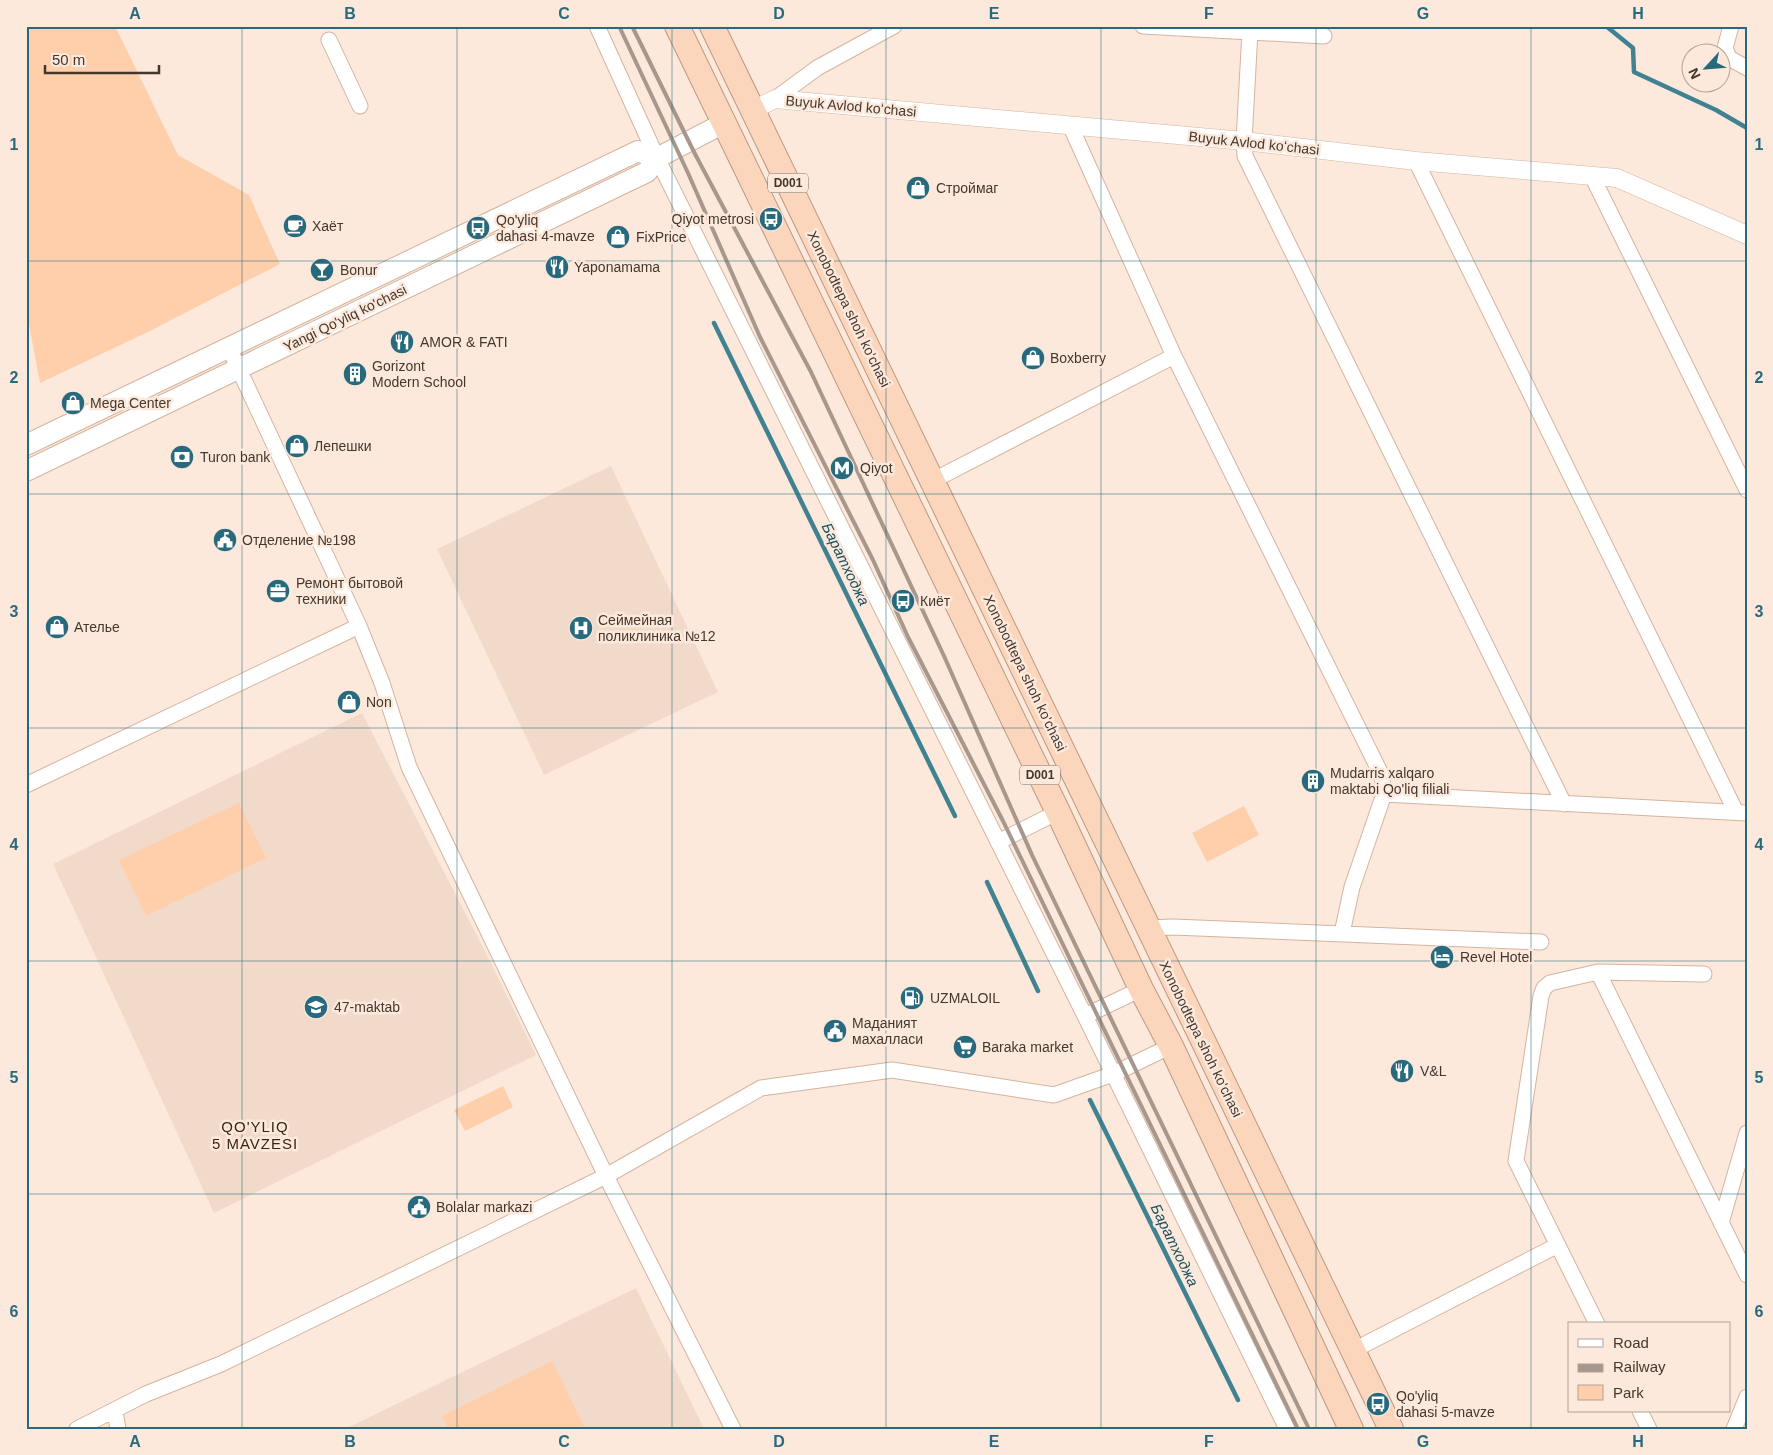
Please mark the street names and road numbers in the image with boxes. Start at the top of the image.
street label: Buyuk Avlod koʻchasi [785,92,917,120]
street label: Buyuk Avlod koʻchasi [1188,128,1320,158]
road number: D001 [768,174,808,192]
street label: Xonobodtepa shoh ko'chasi [804,228,894,390]
street label: Yangi Qo'yliq ko'chasi [281,281,409,355]
street label: Xonobodtepa shoh ko'chasi [980,592,1070,754]
road number: D001 [1020,766,1060,784]
street label: Xonobodtepa shoh ko'chasi [1156,958,1246,1120]

